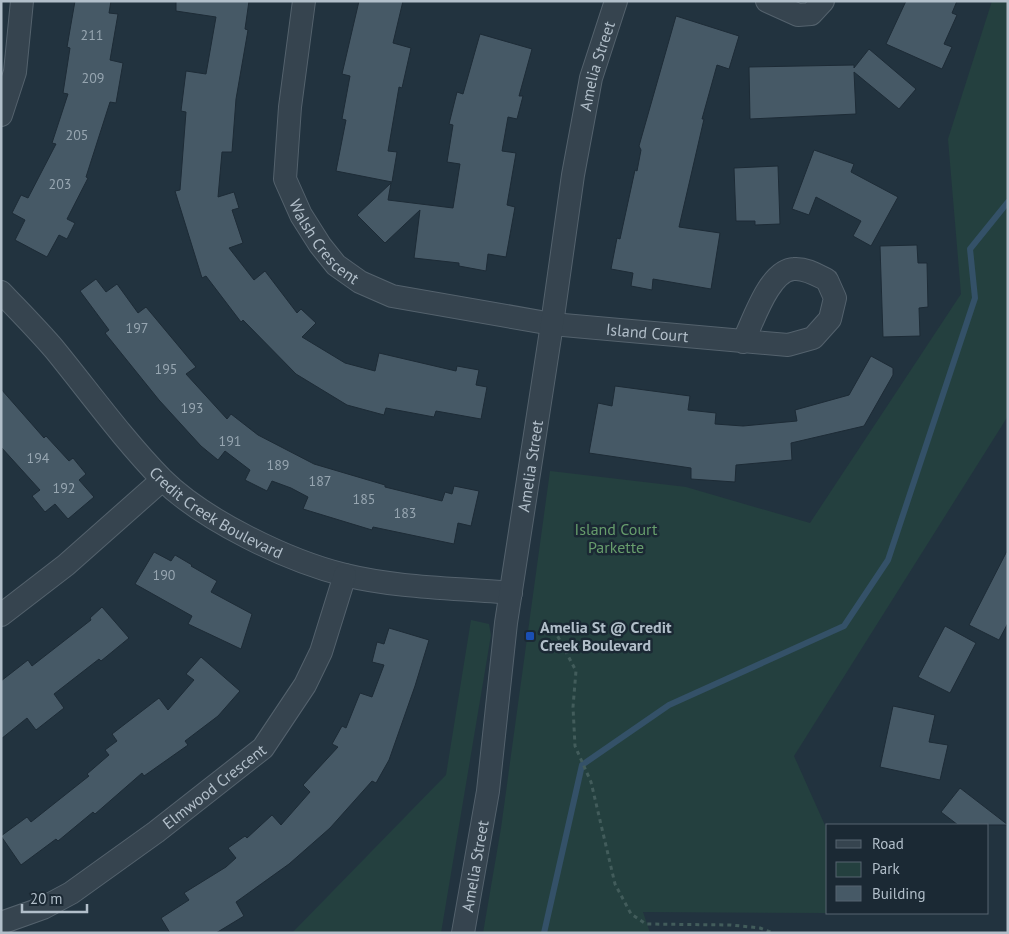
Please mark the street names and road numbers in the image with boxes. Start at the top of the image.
street label: Amelia Street [575,18,619,112]
street label: Walsh Crescent [285,196,364,289]
street label: Island Court [605,319,690,346]
street label: Amelia Street [513,418,547,513]
street label: Credit Creek Boulevard [145,462,286,563]
street label: Elmwood Crescent [158,739,271,833]
street label: Amelia Street [457,818,493,913]

